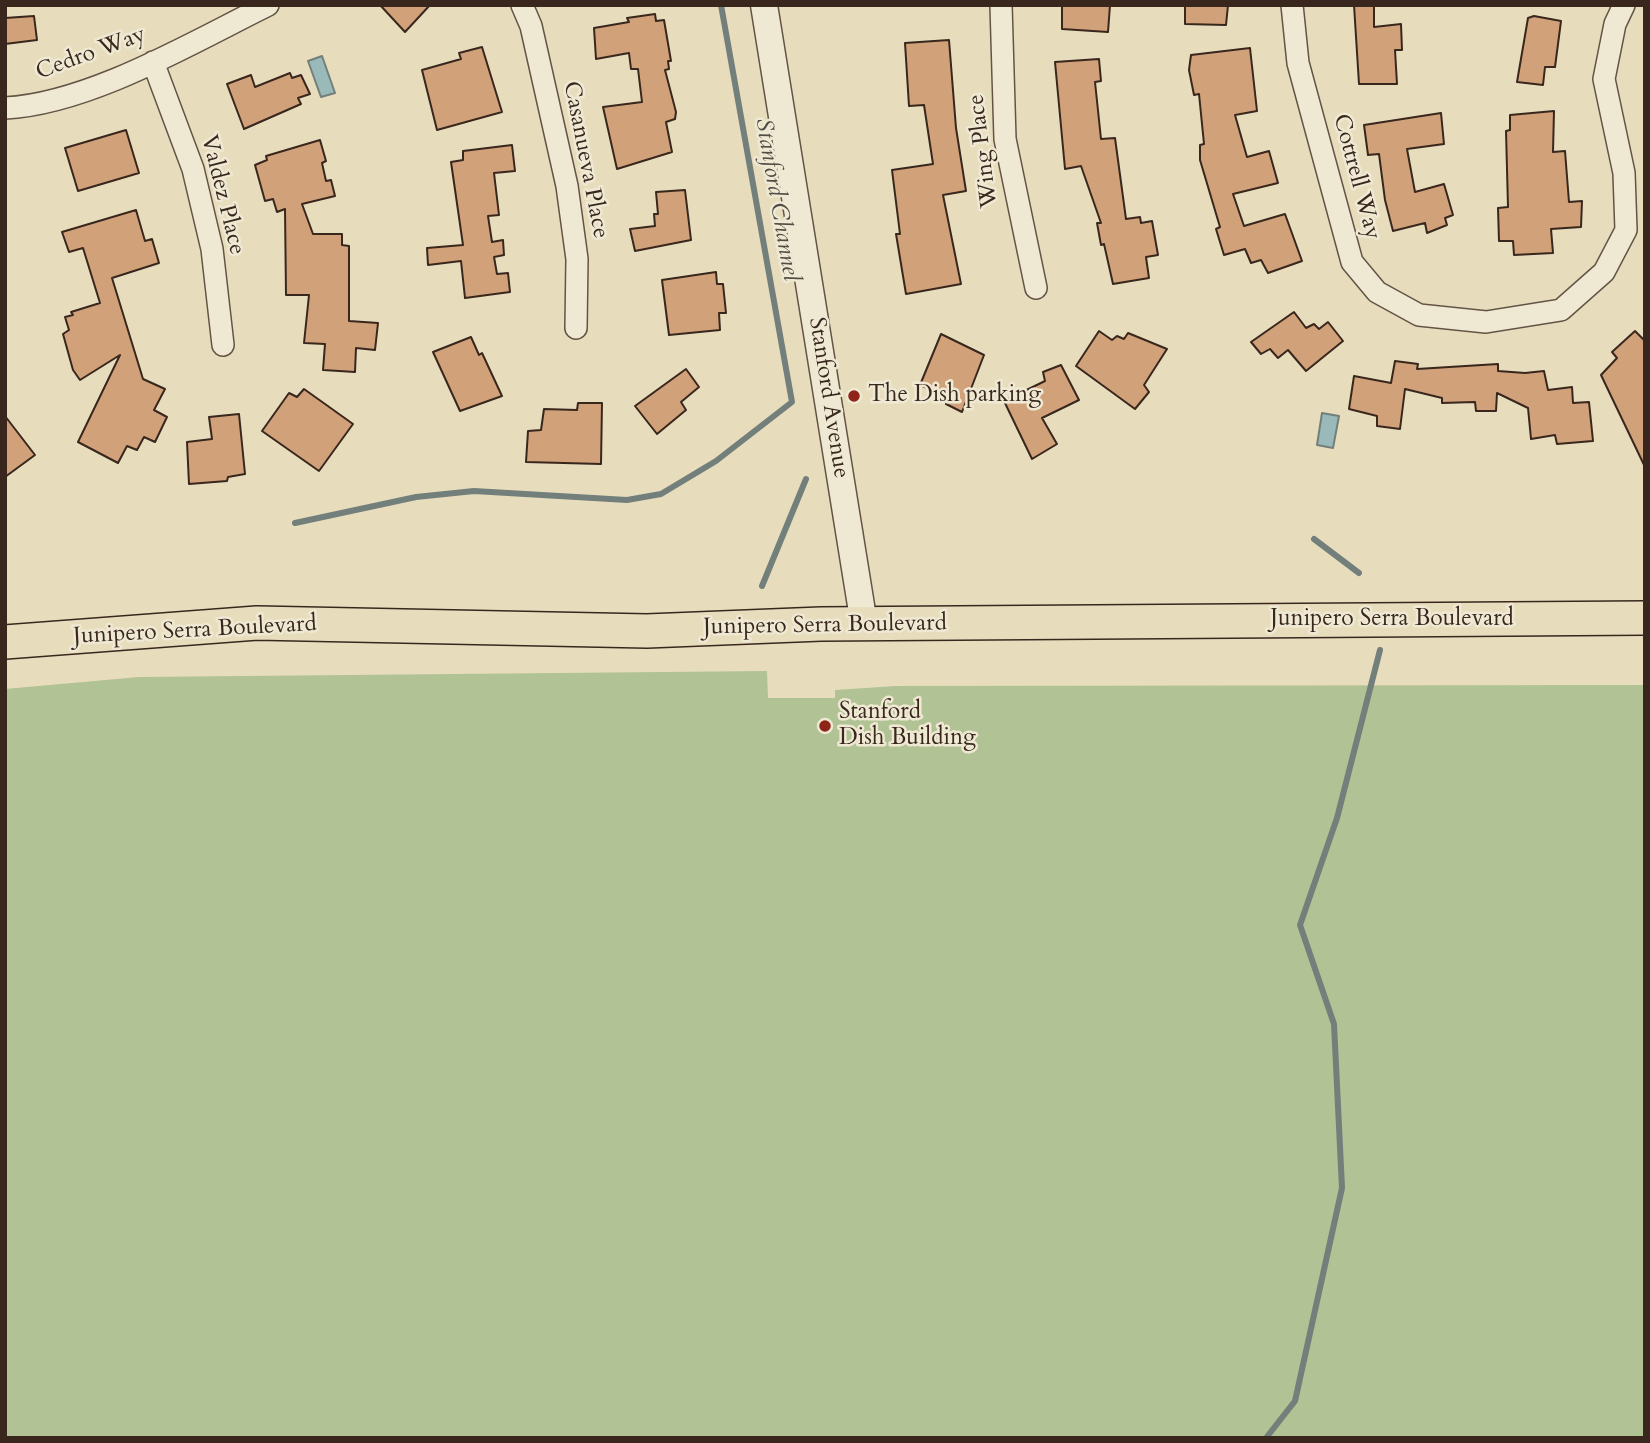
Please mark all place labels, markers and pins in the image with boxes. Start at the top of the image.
place label: The Dish parking [868,382,1041,410]
marker: The Dish parking [846,388,862,404]
place label: Stanford Dish Building [839,699,976,753]
marker: Stanford Dish Building [817,718,833,734]

